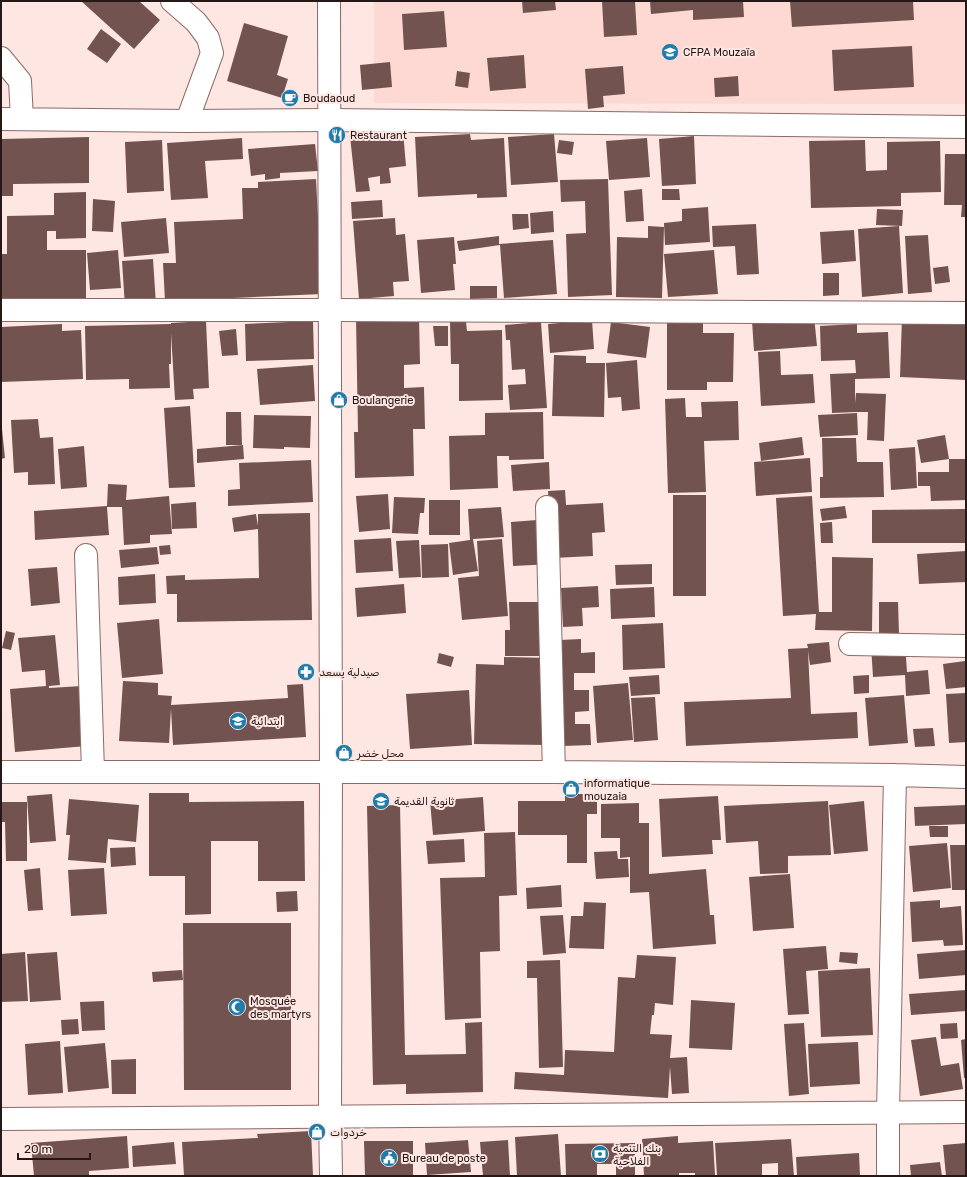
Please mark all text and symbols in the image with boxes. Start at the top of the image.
school or university icon: CFPA Mouzaïa [660,42,680,62]
place label: CFPA Mouzaïa [683,46,755,59]
cafe icon: Boudaoud [280,88,300,108]
place label: Boudaoud [303,92,355,105]
restaurant icon: Restaurant [327,125,347,145]
place label: Restaurant [350,129,408,142]
shop icon: Boulangerie [329,390,349,410]
place label: Boulangerie [352,394,413,407]
pharmacy icon: صيدلية يسعد [296,662,316,682]
place label: صيدلية يسعد [319,666,379,679]
school or university icon: ابتدائية [228,711,248,731]
place label: ابتدائية [251,715,283,728]
shop icon: محل خضر [334,743,354,763]
place label: محل خضر [356,747,404,760]
place label: informatique mouzaia [584,777,650,803]
shop icon: informatique mouzaia [561,779,581,799]
school or university icon: ثانوية القديمة [371,791,391,811]
place label: ثانوية القديمة [394,795,454,809]
place label: Mosquée des martyrs [250,995,312,1021]
mosque icon: Mosquée des martyrs [227,997,247,1017]
shop icon: خردوات [307,1122,327,1142]
place label: خردوات [330,1126,367,1140]
scale bar [18,1135,90,1161]
text: 20 m [24,1142,52,1156]
place label: بنك التنمية الفلاحية [613,1142,661,1168]
bank icon: بنك التنمية الفلاحية [590,1144,610,1164]
public building icon: Bureau de poste [379,1148,399,1168]
place label: Bureau de poste [402,1152,486,1165]

